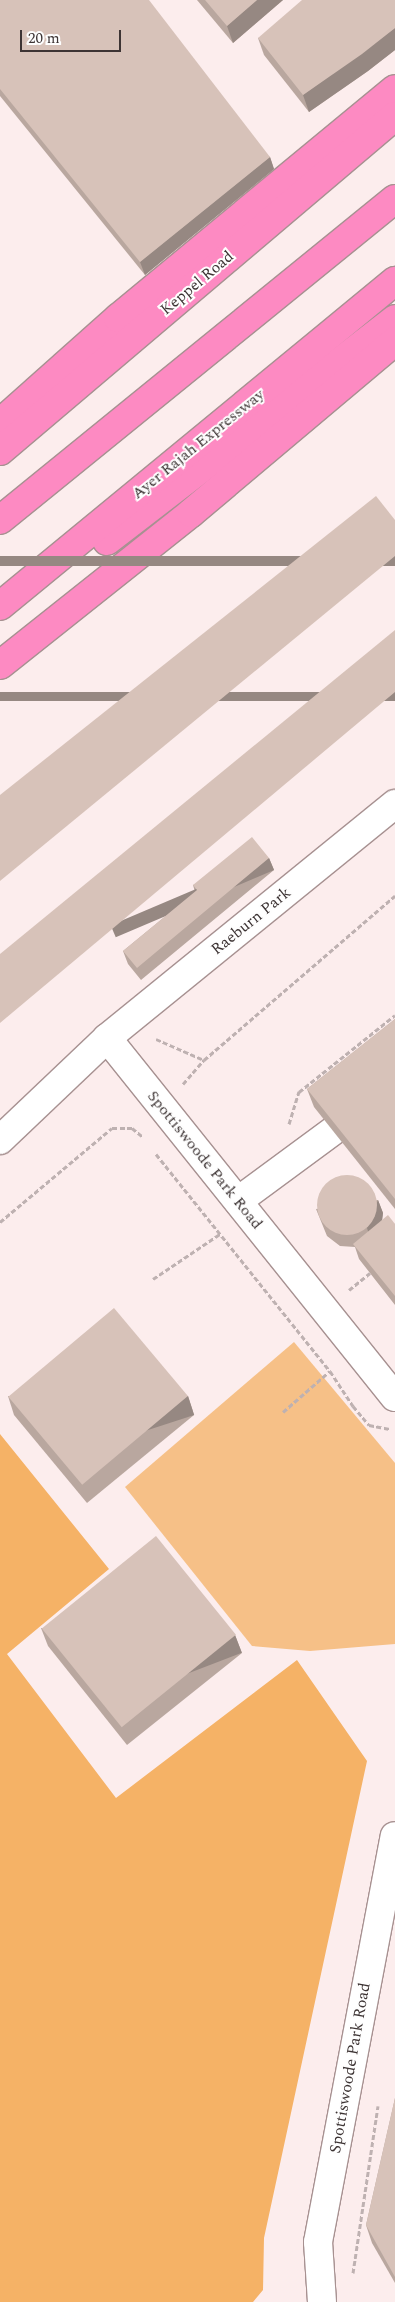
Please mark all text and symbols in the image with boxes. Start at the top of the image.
scale bar [22,20,124,52]
text: 20 m [28,27,60,50]
street label: Keppel Road [156,247,238,319]
street label: Ayer Rajah Expressway [128,385,268,503]
street label: Raeburn Park [207,883,295,959]
street label: Spottiswoode Park Road [143,1087,267,1233]
street label: Spottiswoode Park Road [326,1981,374,2155]

